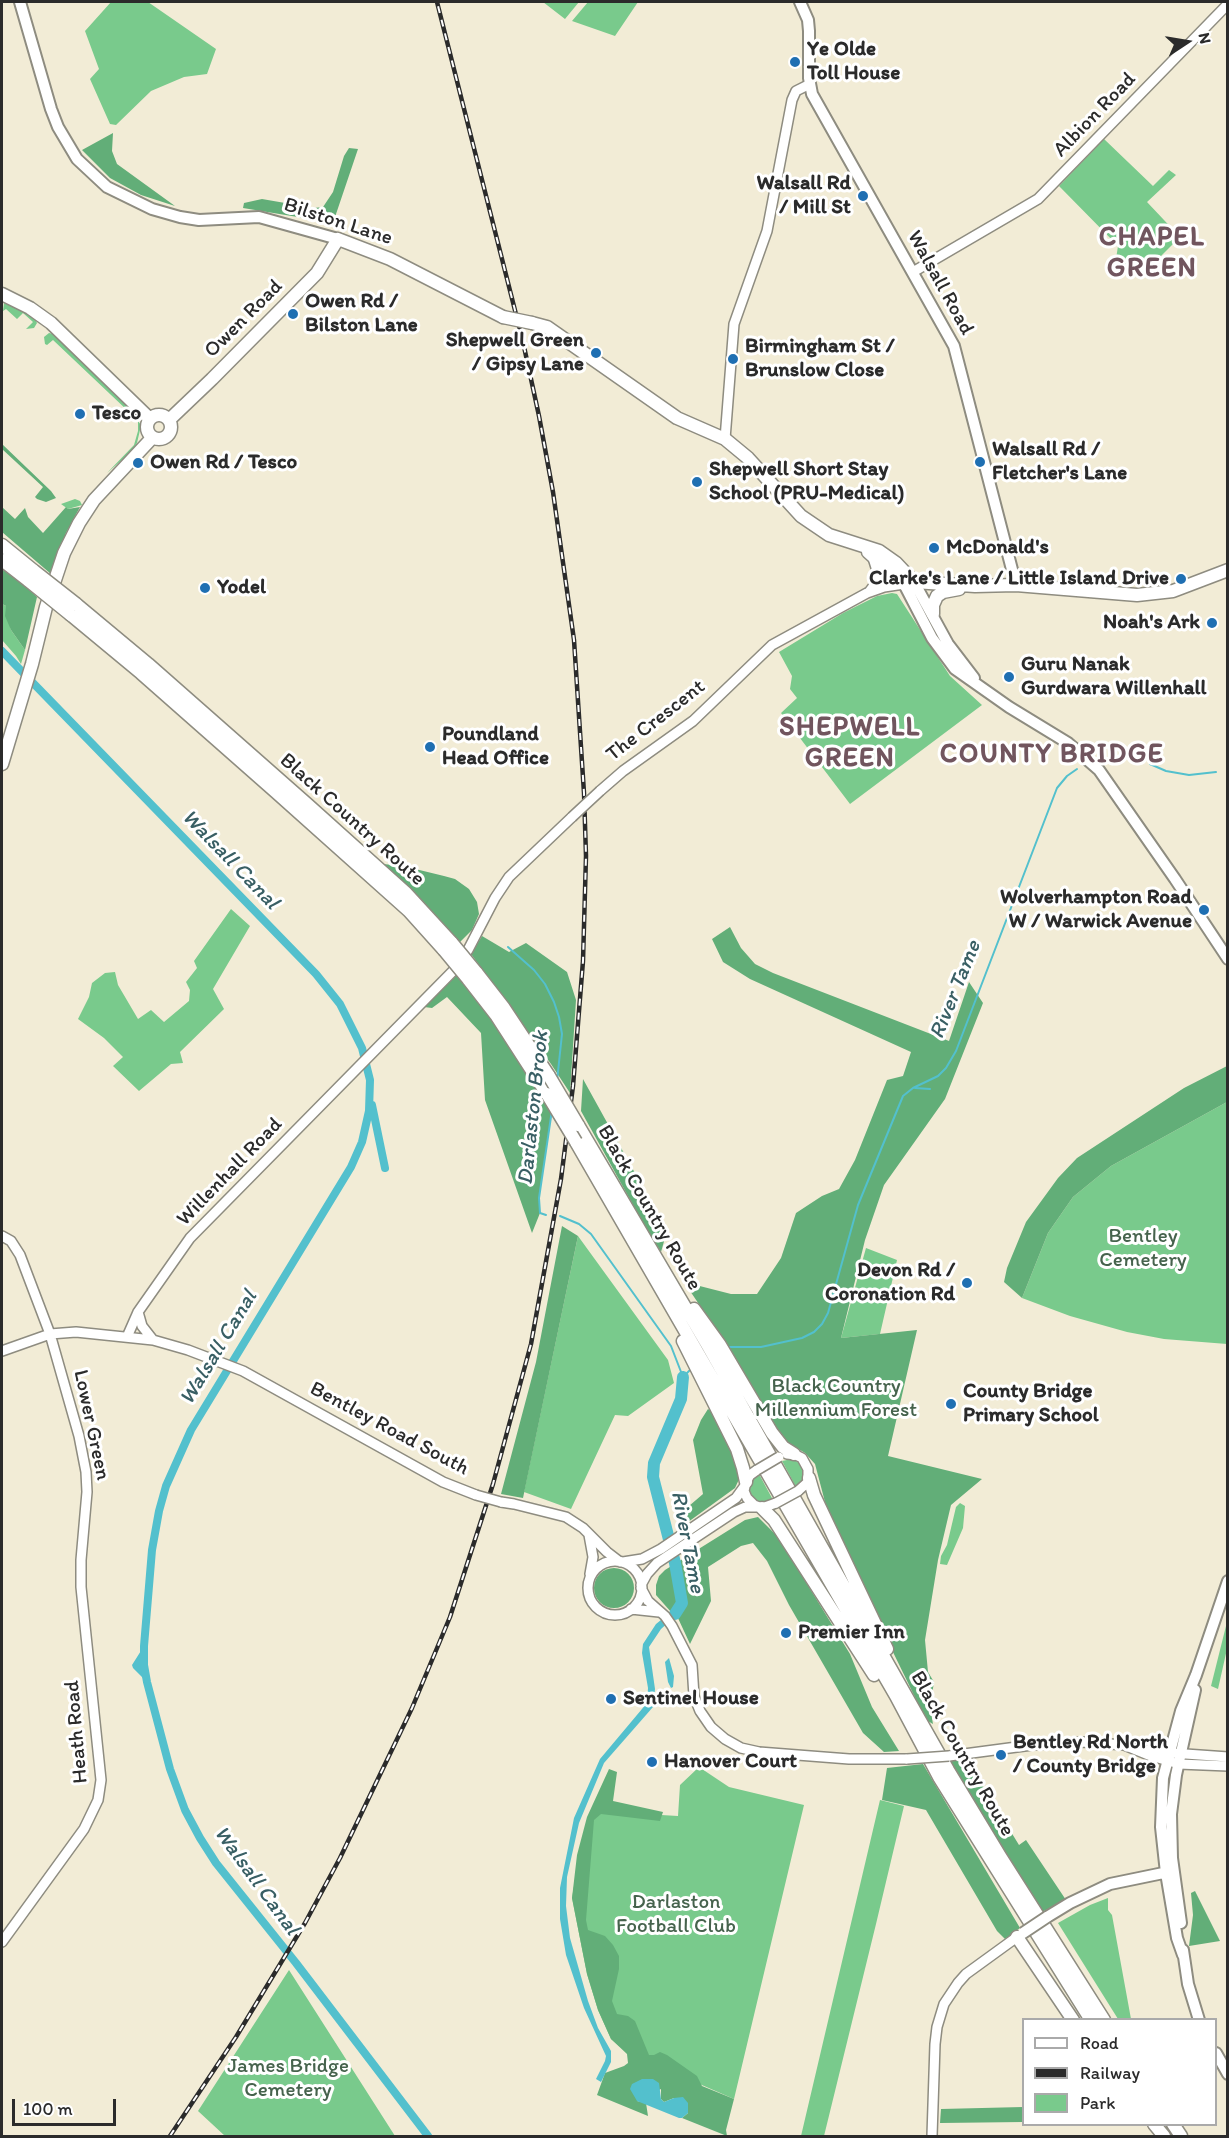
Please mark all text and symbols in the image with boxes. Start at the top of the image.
north arrow [1157,12,1217,72]
text: N [1195,31,1216,45]
place label: Ye Olde Toll House [807,37,900,87]
marker: Ye Olde Toll House [788,55,802,69]
street label: Albion Road [1048,67,1142,163]
place label: Walsall Rd / Mill St [756,171,851,221]
marker: Walsall Rd / Mill St [856,189,870,203]
street label: Bilston Lane [280,193,396,251]
district label: CHAPEL GREEN [1099,222,1205,285]
street label: Walsall Road [901,226,979,340]
street label: Owen Road [199,274,289,364]
place label: Owen Rd / Bilston Lane [305,289,418,339]
marker: Owen Rd / Bilston Lane [286,307,300,321]
place label: Shepwell Green / Gipsy Lane [446,328,584,378]
place label: Birmingham St / Brunslow Close [745,334,895,384]
marker: Shepwell Green / Gipsy Lane [589,346,603,360]
marker: Birmingham St / Brunslow Close [726,352,740,366]
place label: Tesco [92,401,141,427]
marker: Tesco [73,407,87,421]
place label: Walsall Rd / Fletcher's Lane [992,437,1127,487]
place label: Owen Rd / Tesco [150,450,297,476]
marker: Walsall Rd / Fletcher's Lane [973,455,987,469]
marker: Owen Rd / Tesco [131,456,145,470]
place label: Shepwell Short Stay School (PRU-Medical) [709,457,904,507]
marker: Shepwell Short Stay School (PRU-Medical) [690,475,704,489]
place label: McDonald's [946,535,1049,561]
marker: McDonald's [927,541,941,555]
place label: Clarke's Lane / Little Island Drive [869,566,1169,592]
marker: Clarke's Lane / Little Island Drive [1174,572,1188,586]
place label: Yodel [217,575,266,601]
marker: Yodel [198,581,212,595]
place label: Noah's Ark [1103,610,1200,636]
marker: Noah's Ark [1205,616,1219,630]
place label: Guru Nanak Gurdwara Willenhall [1021,652,1206,702]
marker: Guru Nanak Gurdwara Willenhall [1002,670,1016,684]
street label: The Crescent [602,675,710,767]
district label: SHEPWELL GREEN [779,712,921,775]
place label: Poundland Head Office [442,722,549,772]
district label: COUNTY BRIDGE [940,739,1164,771]
marker: Poundland Head Office [423,740,437,754]
street label: Black Country Route [274,748,430,892]
water label: Walsall Canal [176,805,284,915]
place label: Wolverhampton Road W / Warwick Avenue [1000,885,1192,935]
marker: Wolverhampton Road W / Warwick Avenue [1197,903,1211,917]
water label: River Tame [924,937,988,1043]
water label: Darlaston Brook [513,1030,555,1186]
street label: Willenhall Road [172,1112,288,1232]
street label: Black Country Route [591,1121,707,1295]
park label: Bentley Cemetery [1099,1224,1187,1274]
place label: Devon Rd / Coronation Rd [825,1258,955,1308]
marker: Devon Rd / Coronation Rd [960,1276,974,1290]
water label: Walsall Canal [175,1286,263,1410]
street label: Lower Green [67,1367,115,1483]
park label: Black Country Millennium Forest [755,1374,917,1424]
street label: Bentley Road South [305,1376,473,1482]
place label: County Bridge Primary School [963,1379,1099,1429]
marker: County Bridge Primary School [944,1397,958,1411]
water label: River Tame [664,1489,710,1595]
place label: Premier Inn [798,1620,905,1646]
marker: Premier Inn [779,1626,793,1640]
street label: Black Country Route [904,1667,1020,1841]
street label: Heath Road [60,1679,94,1785]
place label: Sentinel House [623,1686,759,1712]
marker: Sentinel House [604,1692,618,1706]
place label: Bentley Rd North / County Bridge [1013,1730,1168,1780]
marker: Bentley Rd North / County Bridge [994,1748,1008,1762]
place label: Hanover Court [664,1749,797,1775]
marker: Hanover Court [645,1755,659,1769]
water label: Walsall Canal [207,1821,305,1941]
park label: Darlaston Football Club [616,1890,736,1940]
legend [1022,2018,1217,2126]
text: Road [1080,2032,1119,2054]
park label: James Bridge Cemetery [227,2054,349,2104]
text: Railway [1080,2062,1140,2084]
scale bar [15,2087,118,2125]
text: Park [1080,2092,1115,2114]
text: 100 m [23,2098,73,2120]

